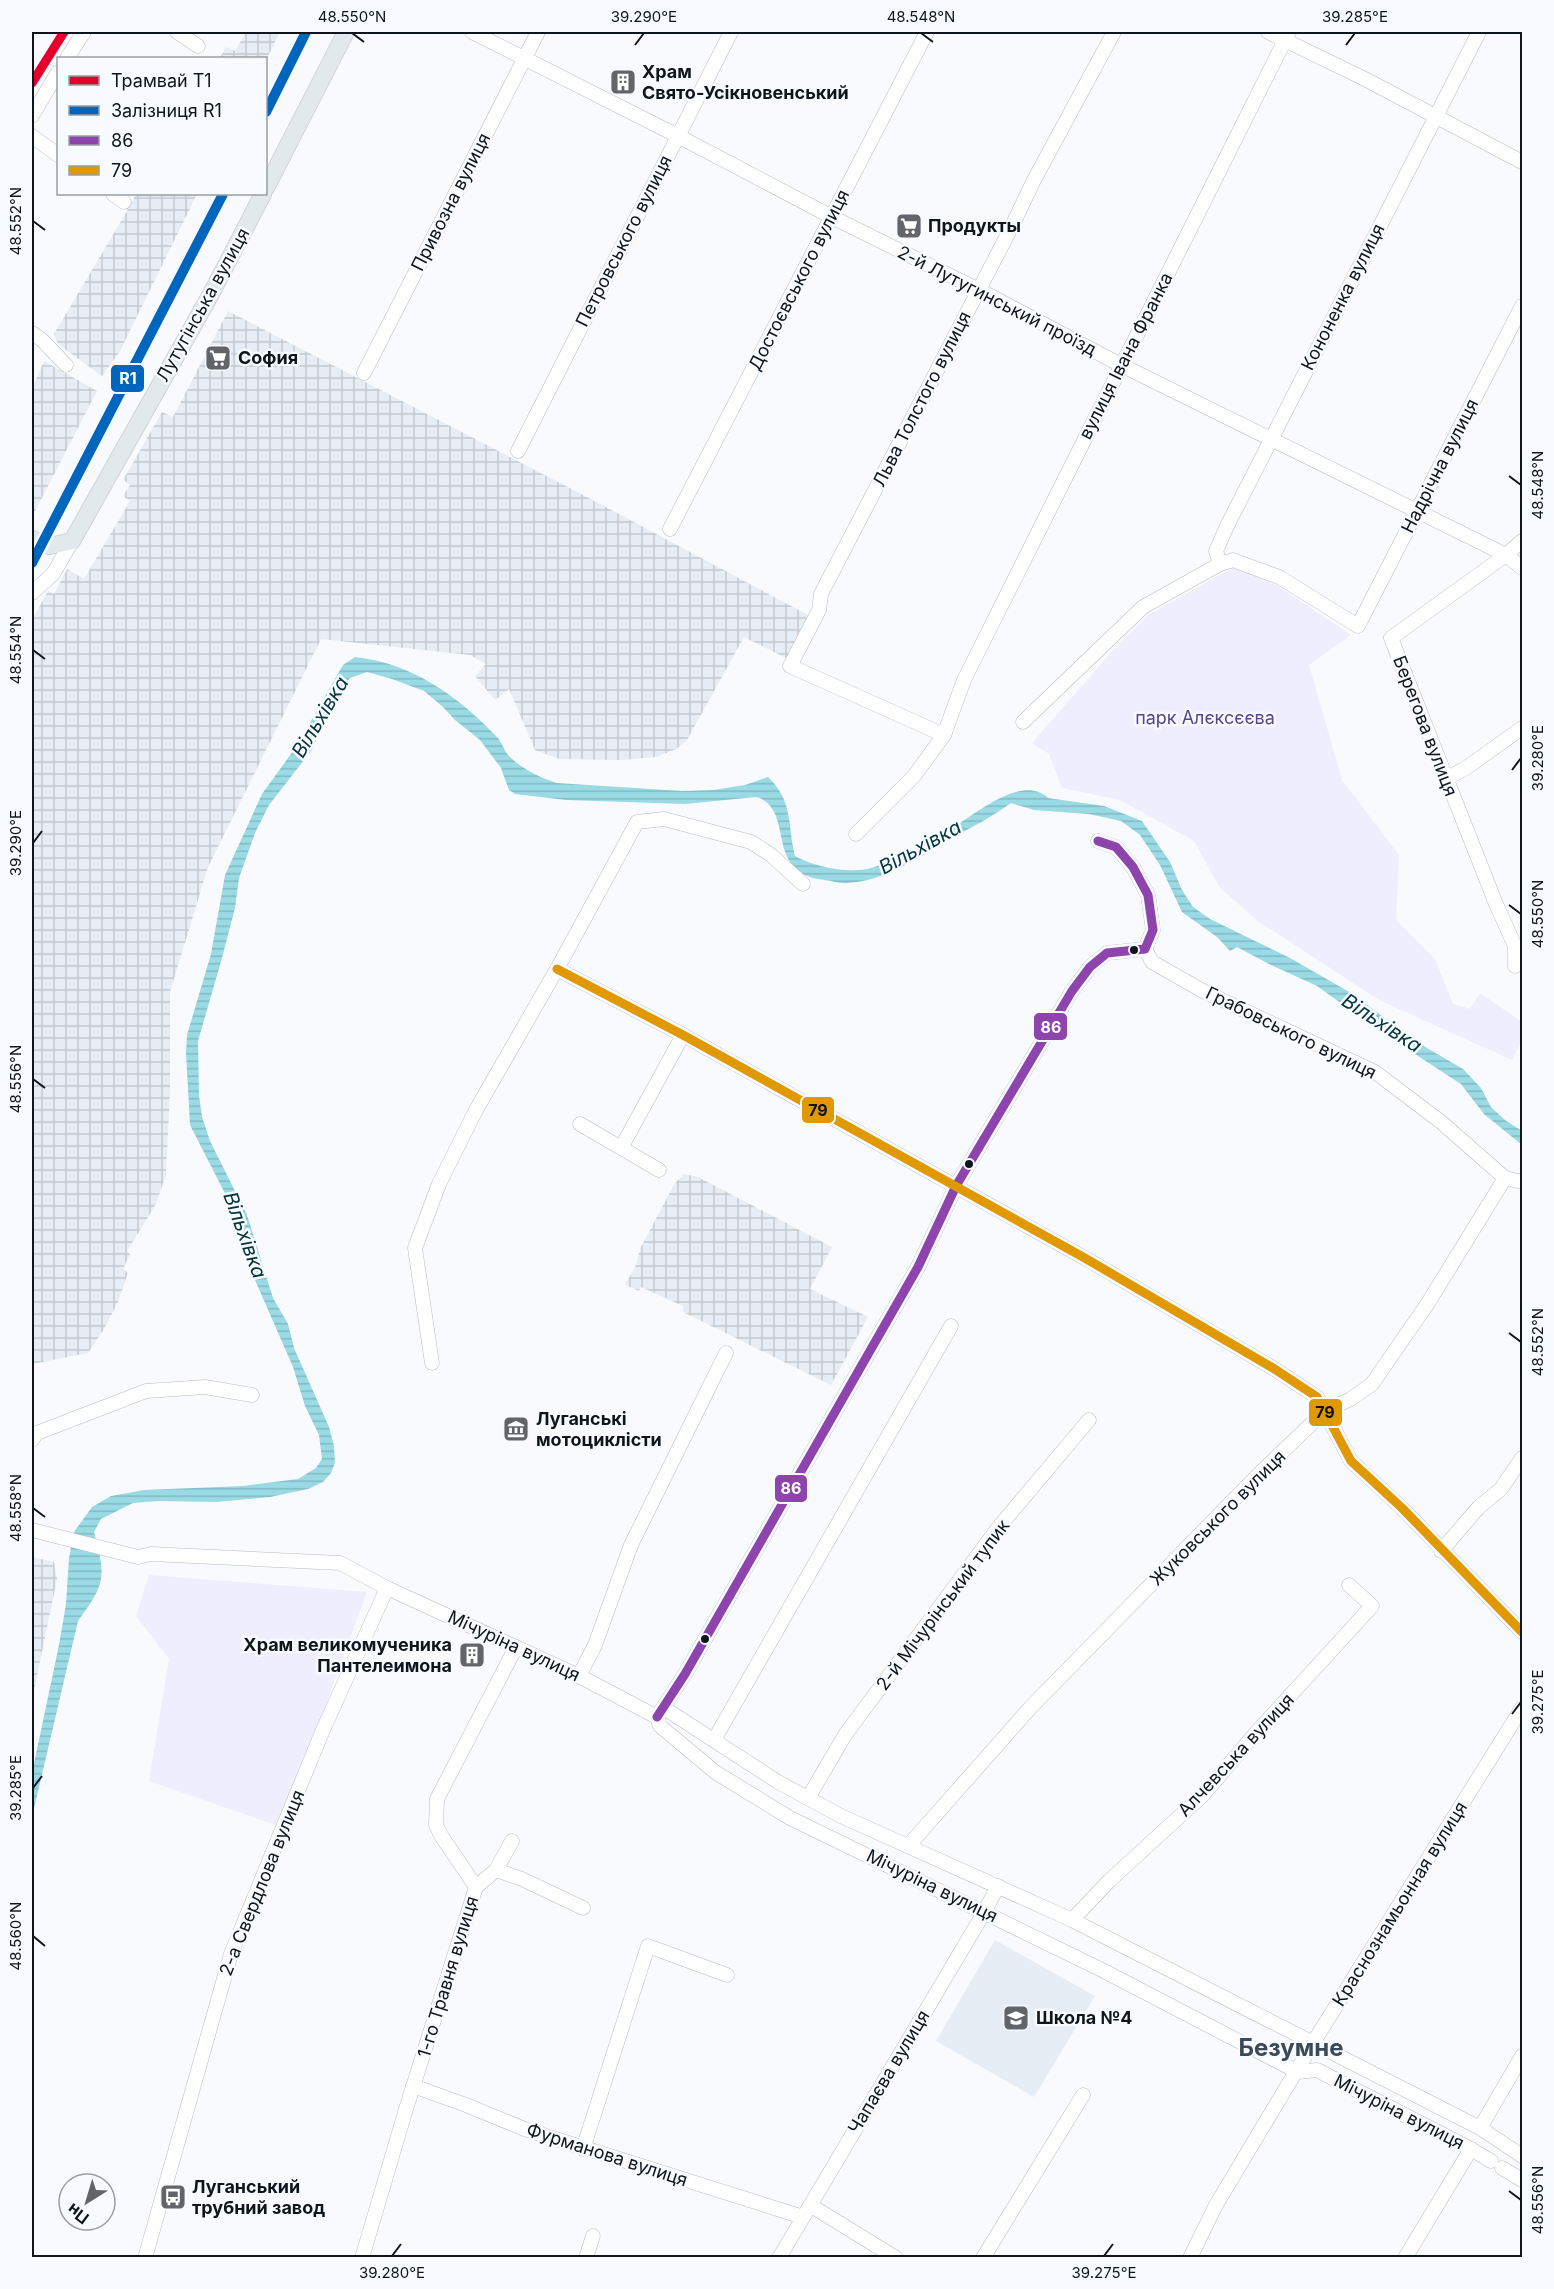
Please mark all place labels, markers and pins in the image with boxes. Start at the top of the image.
place label: Храм Свято-Усікновенський [642,61,849,103]
building icon: Храм Свято-Усікновенський [608,67,638,97]
supermarket icon: Продукты [894,211,924,241]
place label: Продукты [928,215,1021,236]
supermarket icon: София [203,343,233,373]
place label: София [238,347,298,368]
unlabelled marker [1128,944,1140,956]
unlabelled marker [963,1158,975,1170]
place label: Луганські мотоциклісти [536,1408,662,1450]
museum icon: Луганські мотоциклісти [501,1414,531,1444]
unlabelled marker [699,1633,711,1645]
place label: Храм великомученика Пантелеимона [243,1634,452,1676]
building icon: Храм великомученика Пантелеимона [457,1640,487,1670]
school or university icon: Школа №4 [1001,2003,1031,2033]
place label: Школа №4 [1036,2007,1133,2028]
place label: Луганський трубний завод [192,2176,325,2218]
bus stop icon: Луганський трубний завод [158,2182,188,2212]

